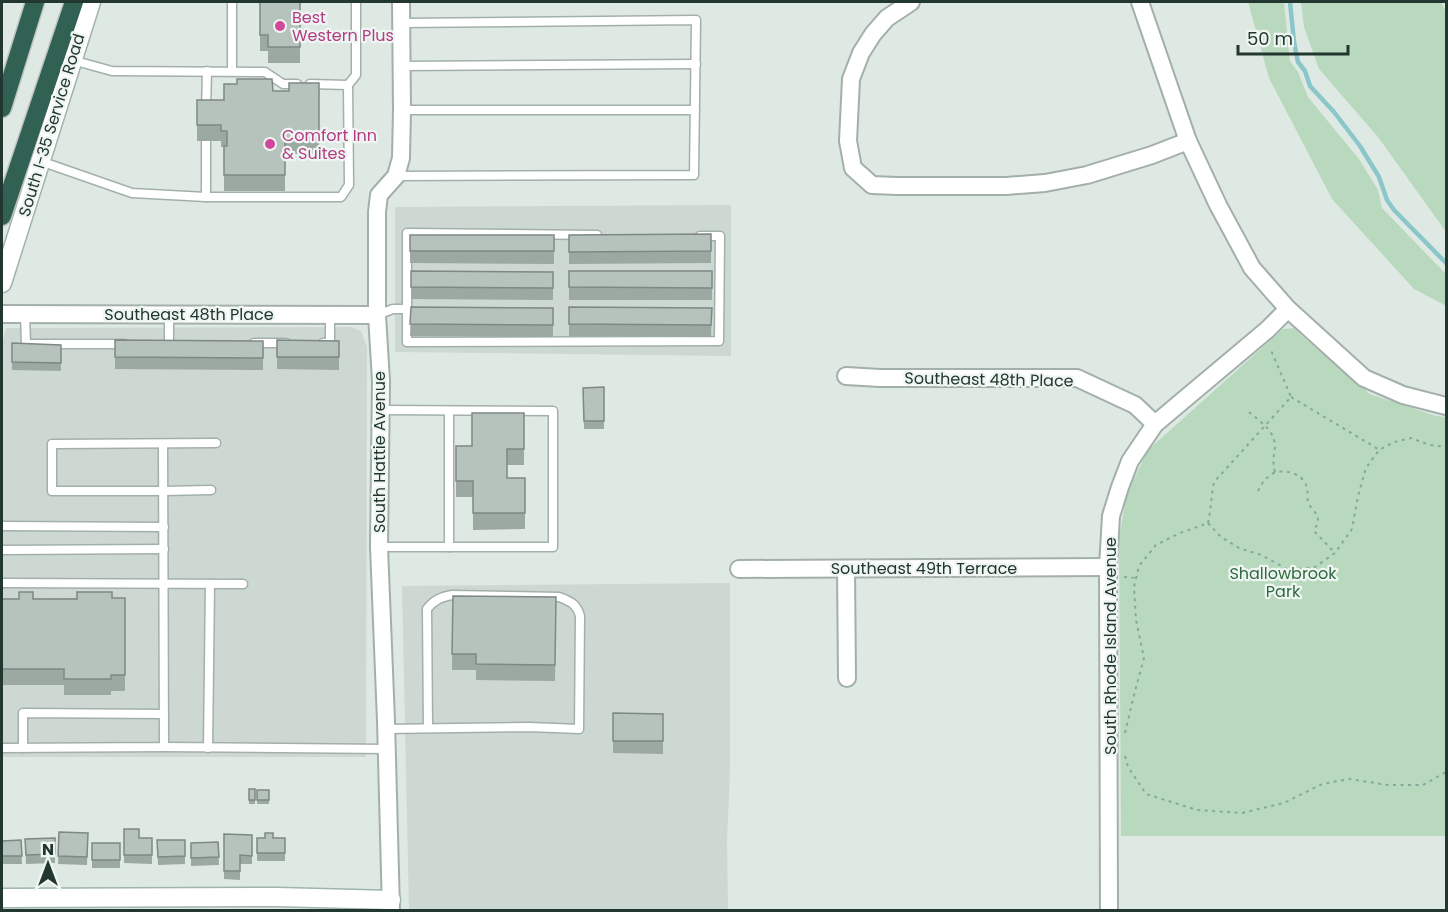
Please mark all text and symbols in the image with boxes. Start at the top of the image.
place label: Best Western Plus [292,6,394,47]
scale bar [1238,18,1348,56]
marker: Best Western Plus [273,19,287,33]
text: 50 m [1247,26,1293,51]
street label: South I-35 Service Road [13,31,90,220]
place label: Comfort Inn & Suites [282,124,377,165]
marker: Comfort Inn & Suites [263,137,277,151]
street label: Southeast 48th Place [104,303,274,326]
street label: Southeast 48th Place [904,367,1074,392]
street label: South Hattie Avenue [368,371,391,533]
street label: South Rhode Island Avenue [1099,537,1122,755]
street label: Southeast 49th Terrace [831,557,1017,580]
park label: Shallowbrook Park [1229,562,1337,603]
north arrow [18,834,78,894]
text: N [42,838,54,861]

